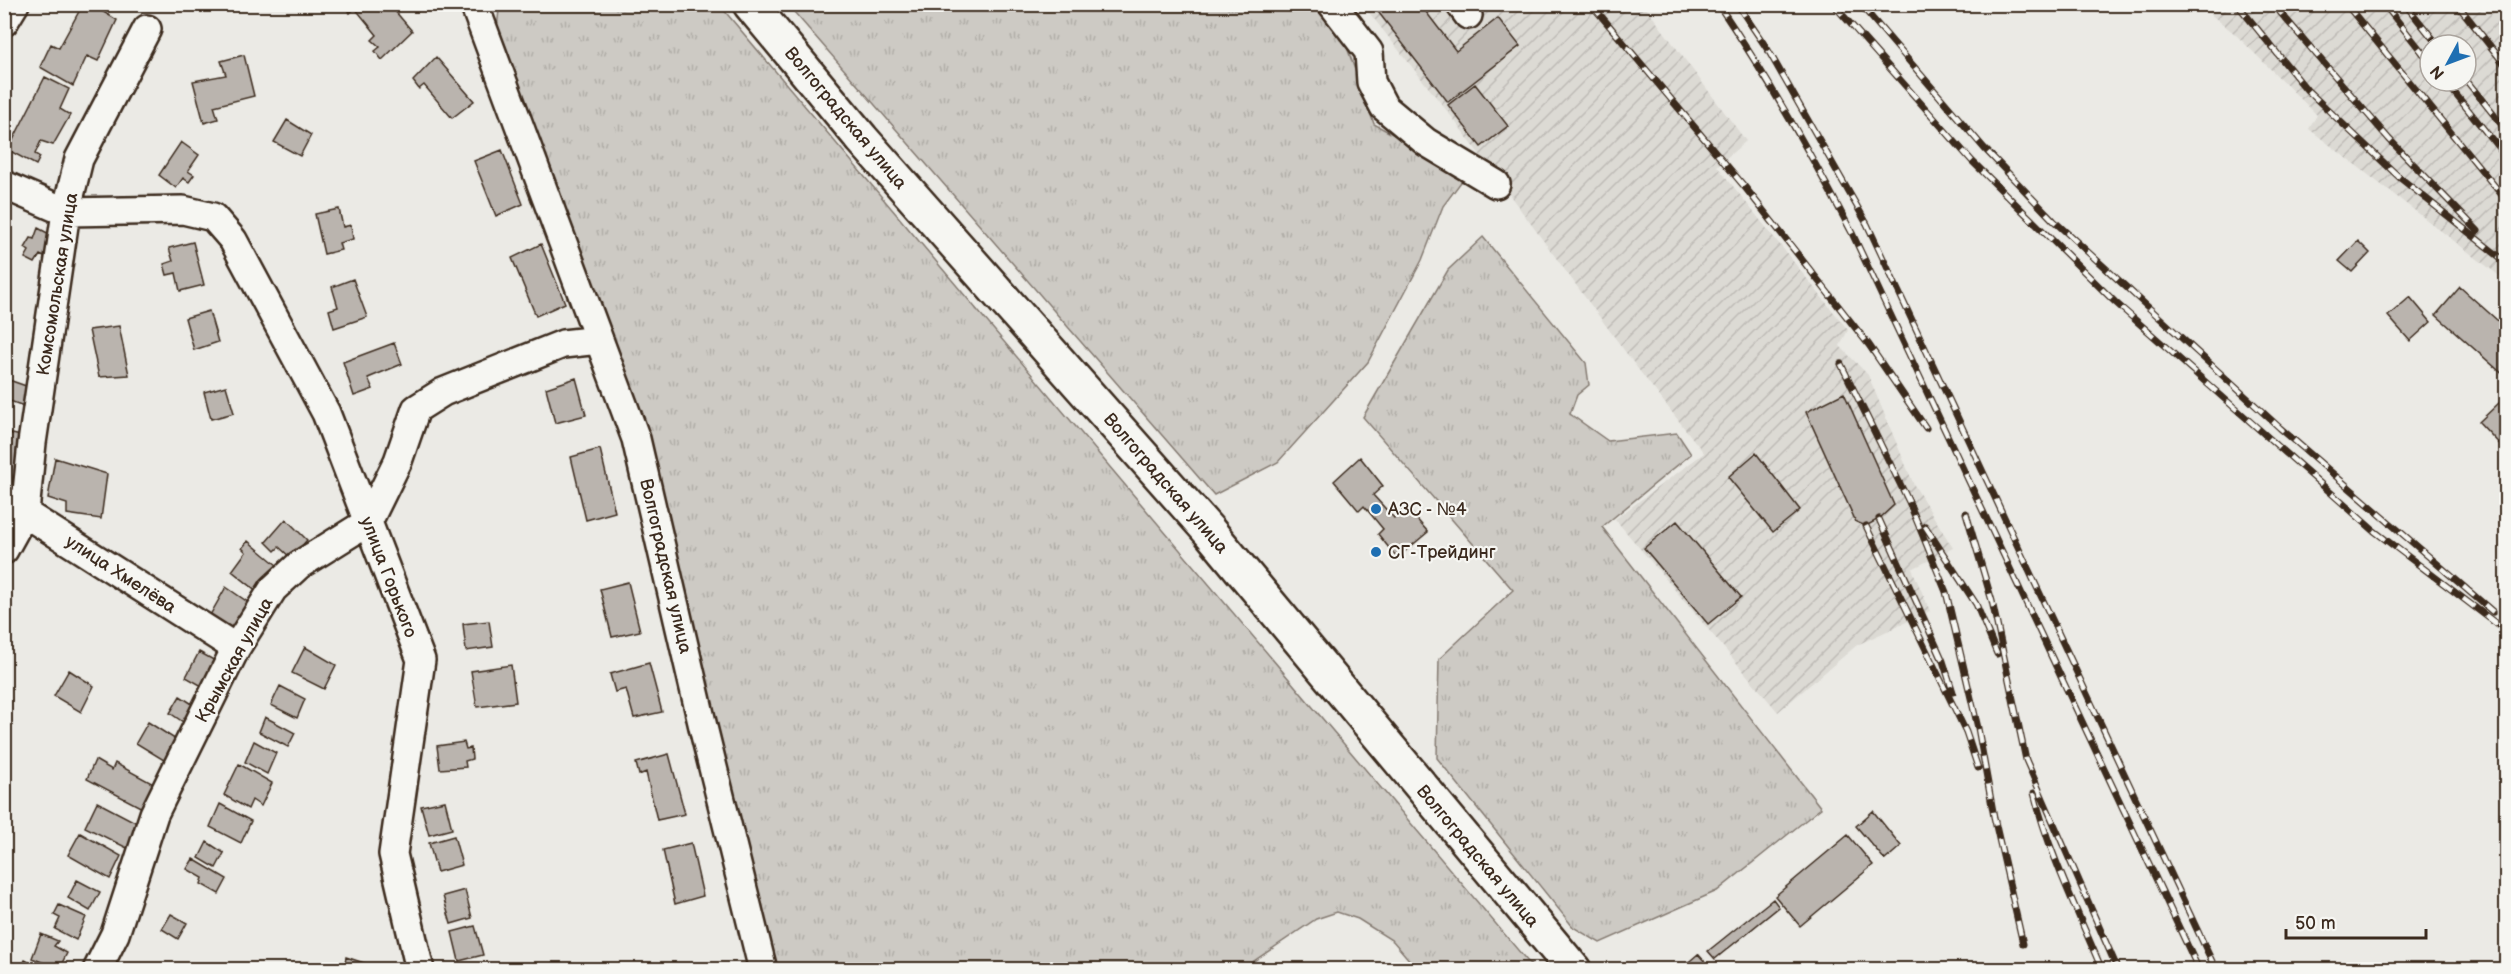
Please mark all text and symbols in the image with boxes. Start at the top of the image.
north arrow [2418,33,2478,93]
street label: Волгоградская улица [780,43,911,194]
text: N [2427,61,2449,83]
street label: Комсомольская улица [33,191,82,377]
street label: Волгоградская улица [1099,409,1233,558]
street label: Волгоградская улица [635,477,696,656]
place label: АЗС - №4 [1387,499,1467,520]
marker: АЗС - №4 [1369,502,1383,516]
street label: улица Горького [356,514,421,641]
street label: улица Хмелёва [61,531,180,618]
place label: СГ-Трейдинг [1388,542,1496,563]
marker: СГ-Трейдинг [1369,545,1383,559]
street label: Крымская улица [191,594,278,727]
street label: Волгоградская улица [1412,781,1543,932]
scale bar [2286,902,2426,940]
text: 50 m [2295,913,2336,934]

